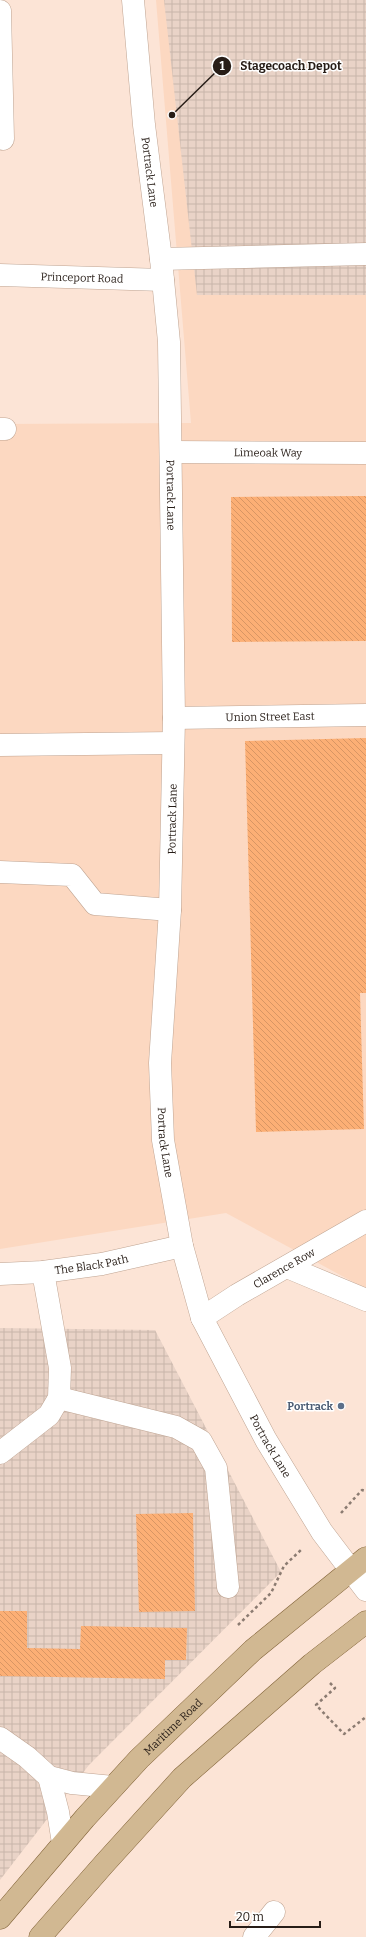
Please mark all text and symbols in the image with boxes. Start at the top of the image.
callout: Stagecoach Depot [212,54,350,78]
text: 1 [219,59,225,73]
text: Stagecoach Depot [240,59,342,73]
street label: Portrack Lane [139,136,160,208]
street label: Princeport Road [40,270,124,286]
street label: Limeoak Way [234,446,302,460]
street label: Portrack Lane [164,459,178,531]
street label: Union Street East [225,710,315,724]
street label: Portrack Lane [165,783,180,855]
street label: Portrack Lane [155,1107,176,1179]
street label: Clarence Row [251,1246,318,1291]
street label: The Black Path [54,1252,130,1277]
place label: Portrack [287,1400,333,1413]
marker: Portrack [336,1401,346,1411]
street label: Portrack Lane [247,1412,293,1480]
street label: Maritime Road [141,1696,205,1758]
scale bar [230,1903,320,1929]
text: 20 m [236,1910,265,1924]

